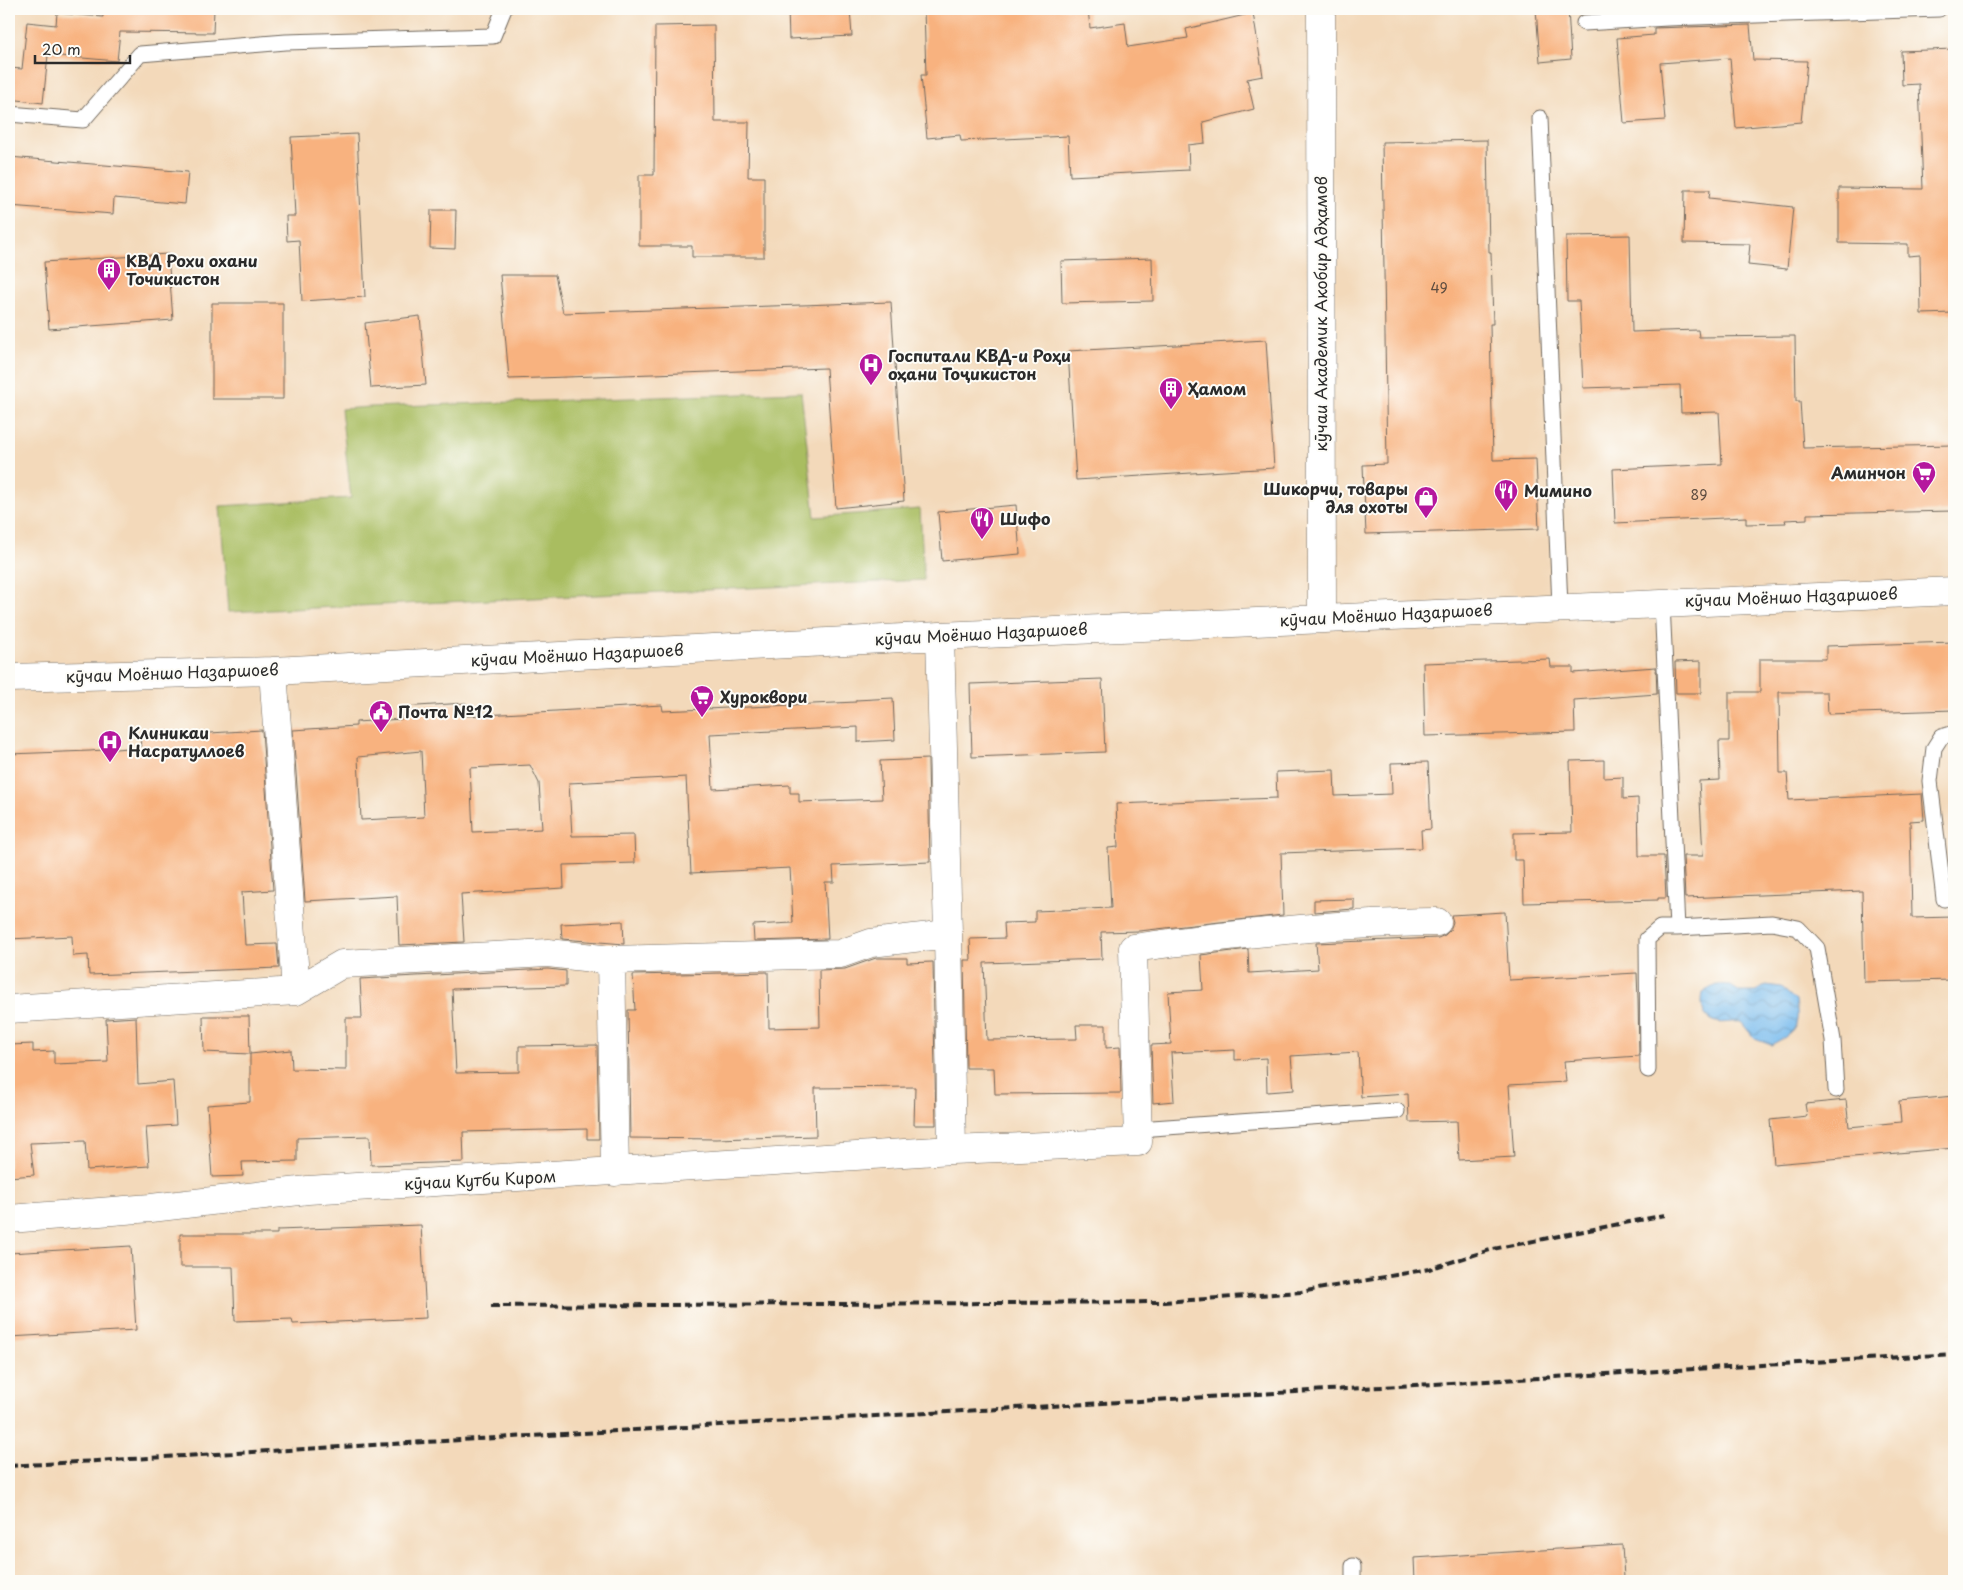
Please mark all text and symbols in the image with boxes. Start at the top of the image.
scale bar [35,32,130,64]
text: 20 m [42,37,81,60]
street label: кӯчаи Академик Акобир Адҳамов [1308,176,1332,452]
place label: КВД Рохи охани Точикистон [126,248,258,290]
building icon: КВД Рохи охани Точикистон [96,257,122,291]
house number: 49 [1430,277,1448,298]
place label: Госпитали КВД-и Роҳи оҳани Тоҷикистон [888,343,1071,385]
hospital icon: Госпитали КВД-и Роҳи оҳани Тоҷикистон [858,352,884,386]
building icon: Ҳамом [1158,376,1184,410]
place label: Ҳамом [1188,376,1246,400]
place label: Аминчон [1830,460,1906,484]
supermarket icon: Аминчон [1911,460,1937,494]
place label: Шикорчи, товары для охоты [1263,476,1408,518]
restaurant icon: Мимино [1493,478,1519,512]
place label: Мимино [1524,478,1592,502]
house number: 89 [1691,484,1707,505]
shop icon: Шикорчи, товары для охоты [1413,485,1439,519]
restaurant icon: Шифо [969,506,995,540]
place label: Шифо [1000,506,1050,530]
street label: кӯчаи Моёншо Назаршоев [1684,580,1898,612]
street label: кӯчаи Моёншо Назаршоев [1279,596,1493,632]
street label: кӯчаи Моёншо Назаршоев [874,615,1088,651]
street label: кӯчаи Моёншо Назаршоев [470,636,684,672]
street label: кӯчаи Моёншо Назаршоев [65,656,279,688]
supermarket icon: Хуроквори [689,684,715,718]
place label: Хуроквори [720,684,808,708]
public building icon: Почта №12 [368,699,394,733]
place label: Почта №12 [398,699,493,723]
place label: Клиникаи Насратуллоев [128,720,245,762]
hospital icon: Клиникаи Насратуллоев [97,729,123,763]
street label: кӯчаи Кутби Киром [403,1163,557,1195]

